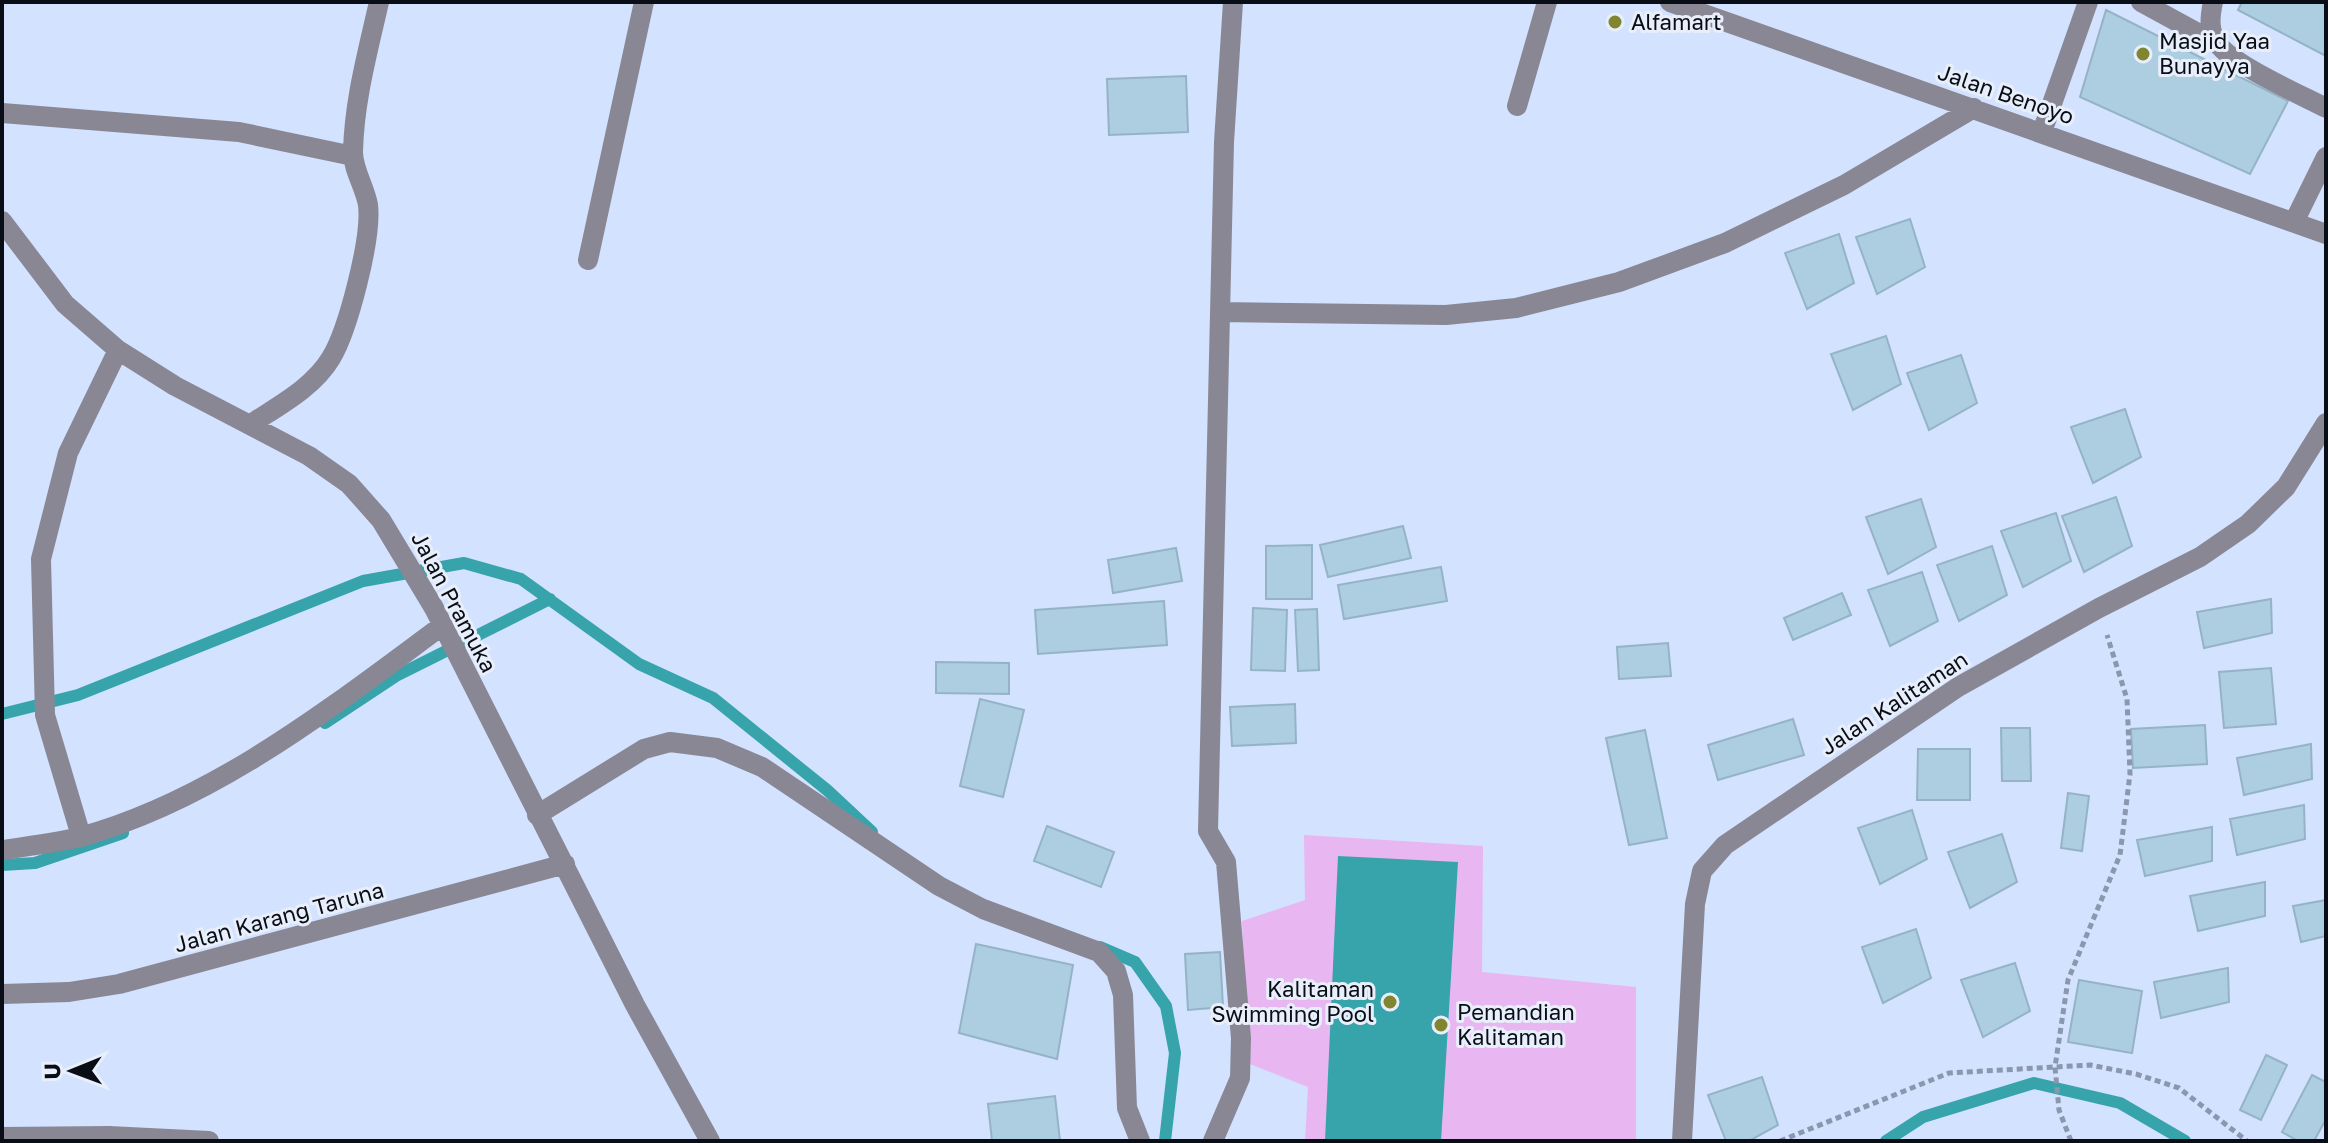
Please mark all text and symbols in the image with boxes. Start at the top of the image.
place label: Alfamart [1631,8,1722,35]
marker: Alfamart [1606,13,1624,31]
place label: Masjid Yaa Bunayya [2159,27,2270,79]
marker: Masjid Yaa Bunayya [2134,45,2152,63]
street label: Jalan Benoyo [1935,58,2078,129]
street label: Jalan Pramuka [406,527,503,677]
street label: Jalan Kalitaman [1815,645,1972,760]
street label: Jalan Karang Taruna [171,876,387,957]
place label: Kalitaman Swimming Pool [1211,975,1374,1027]
marker: Kalitaman Swimming Pool [1381,993,1399,1011]
place label: Pemandian Kalitaman [1457,998,1575,1050]
marker: Pemandian Kalitaman [1432,1016,1450,1034]
north arrow [32,1031,112,1111]
text: U [38,1063,65,1080]

